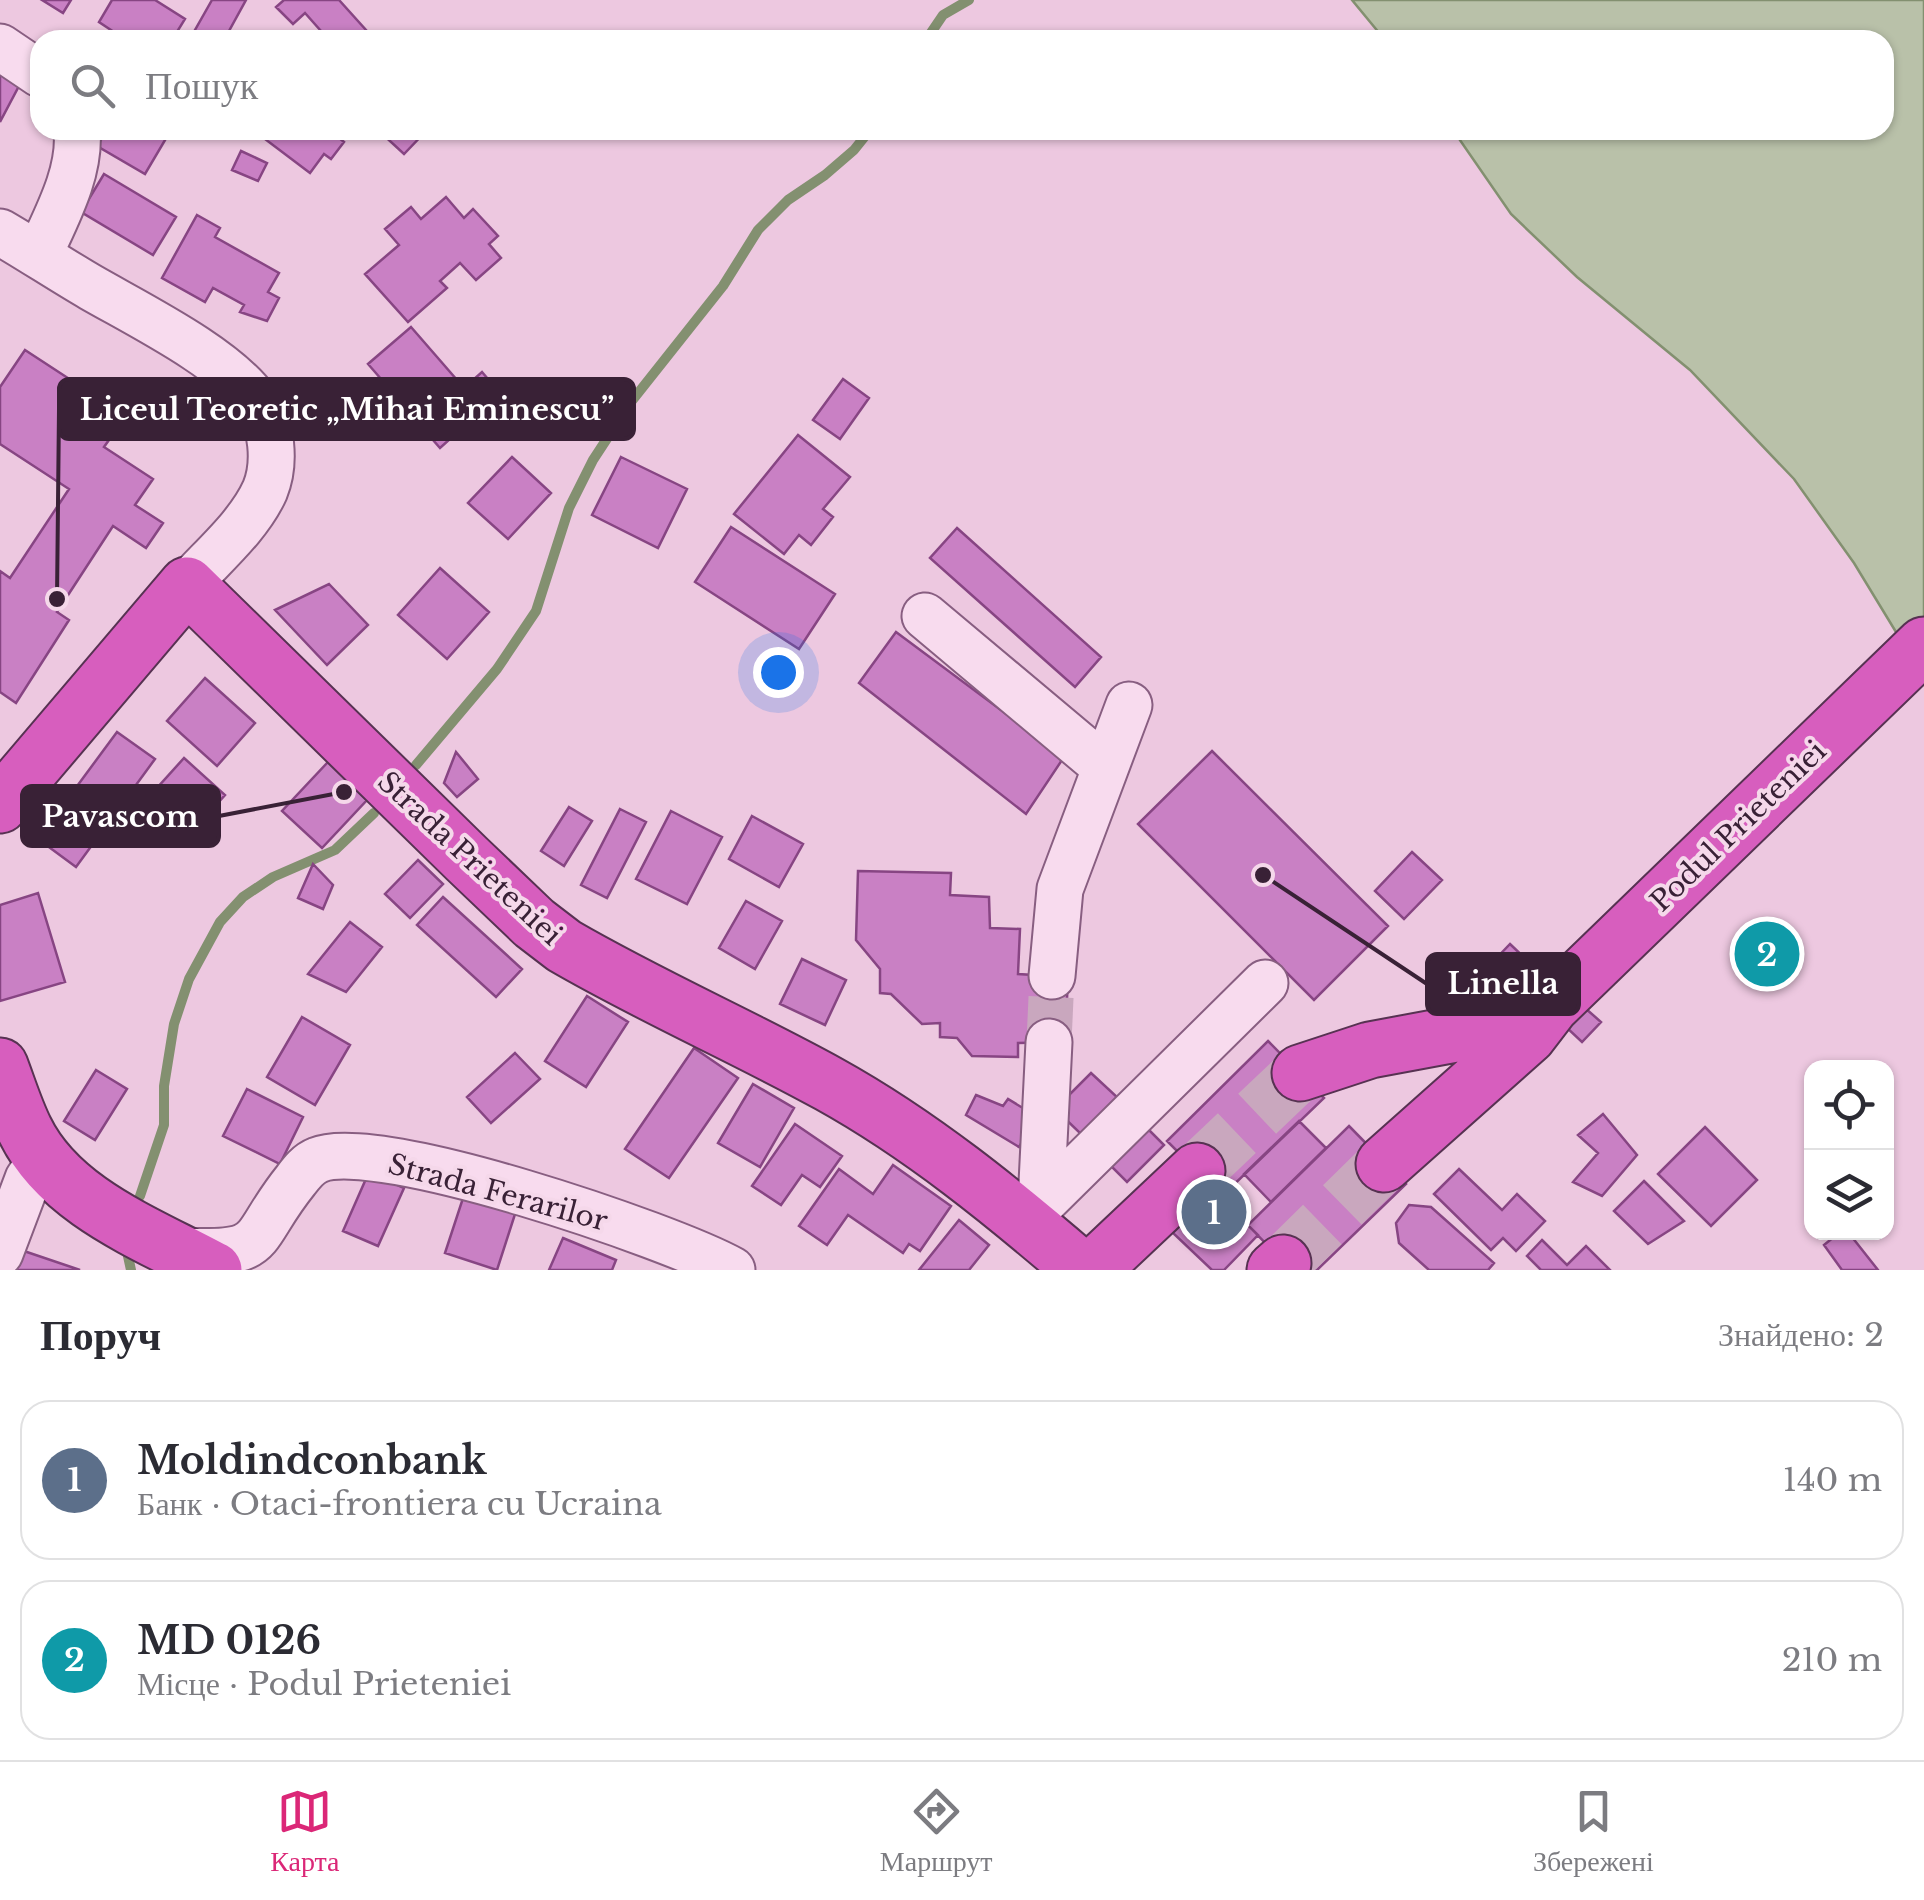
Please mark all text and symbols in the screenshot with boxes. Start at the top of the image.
search box [30,30,1894,140]
icon: search [65,58,120,113]
text: Пошук [145,62,258,109]
callout: Liceul Teoretic „Mihai Eminescu” [59,379,634,439]
text: Liceul Teoretic „Mihai Eminescu” [80,391,614,428]
your location [753,647,804,698]
street label: Podul Prieteniei [1643,734,1833,919]
street label: Strada Prieteniei [370,764,569,953]
callout: Pavascom [22,786,219,846]
text: Pavascom [41,798,199,835]
pin: 2 [1734,916,1800,992]
callout: Linella [1427,954,1579,1014]
text: Linella [1447,965,1559,1002]
map controls [1804,1060,1894,1240]
button: locate [1804,1060,1894,1150]
street label: Strada Ferarilor [384,1146,612,1239]
button: layers [1804,1150,1894,1240]
pin: 1 [1182,1174,1246,1250]
text: Поруч [40,1309,161,1361]
text: Знайдено: 2 [1718,1315,1884,1355]
text: Moldindconbank [137,1437,487,1484]
text: 1 [68,1460,81,1500]
text: 140 m [1783,1460,1882,1500]
text: Банк · Otaci-frontiera cu Ucraina [137,1484,662,1524]
text: MD 0126 [137,1617,321,1664]
text: 2 [64,1640,85,1680]
text: 210 m [1782,1640,1882,1680]
text: Місце · Podul Prieteniei [137,1664,511,1704]
tab: Карта [270,1784,340,1879]
tab: Маршрут [880,1784,993,1879]
tab: Збережені [1533,1784,1654,1879]

